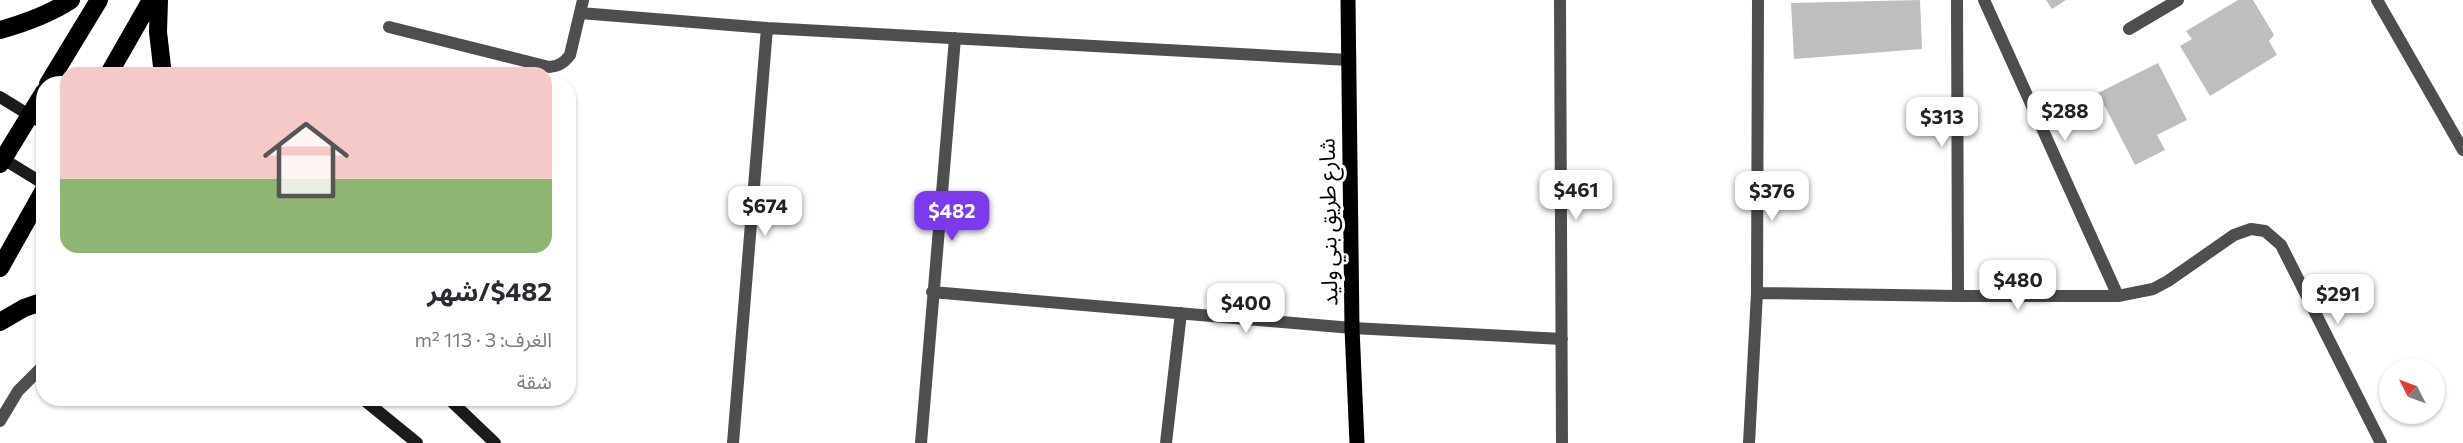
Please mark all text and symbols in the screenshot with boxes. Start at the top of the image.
pin: $288 [2029,91,2101,142]
pin: $313 [1906,97,1978,148]
text: $288 [2041,98,2089,122]
text: $313 [1920,104,1964,128]
icon: home [252,106,360,214]
street label: شارع طريق بني وليد [1313,138,1347,306]
pin: $461 [1540,170,1612,221]
pin: $376 [1736,171,1808,222]
text: $461 [1553,177,1599,201]
text: $376 [1749,178,1795,202]
pin: $674 [729,186,801,237]
pin: $482 [916,191,988,242]
text: $674 [742,193,788,217]
text: $482 [928,198,976,222]
pin: $480 [1982,260,2054,311]
text: $480 [1993,267,2043,291]
pin: $291 [2302,274,2374,325]
text: $482/شهر [427,275,552,306]
text: $291 [2316,281,2360,305]
pin: $400 [1210,283,1282,334]
text: $400 [1221,290,1271,314]
text: الغرف: 3 · 113 m² [414,327,552,351]
north arrow [2379,358,2445,424]
map controls [2379,358,2445,424]
text: شقة [517,369,552,393]

